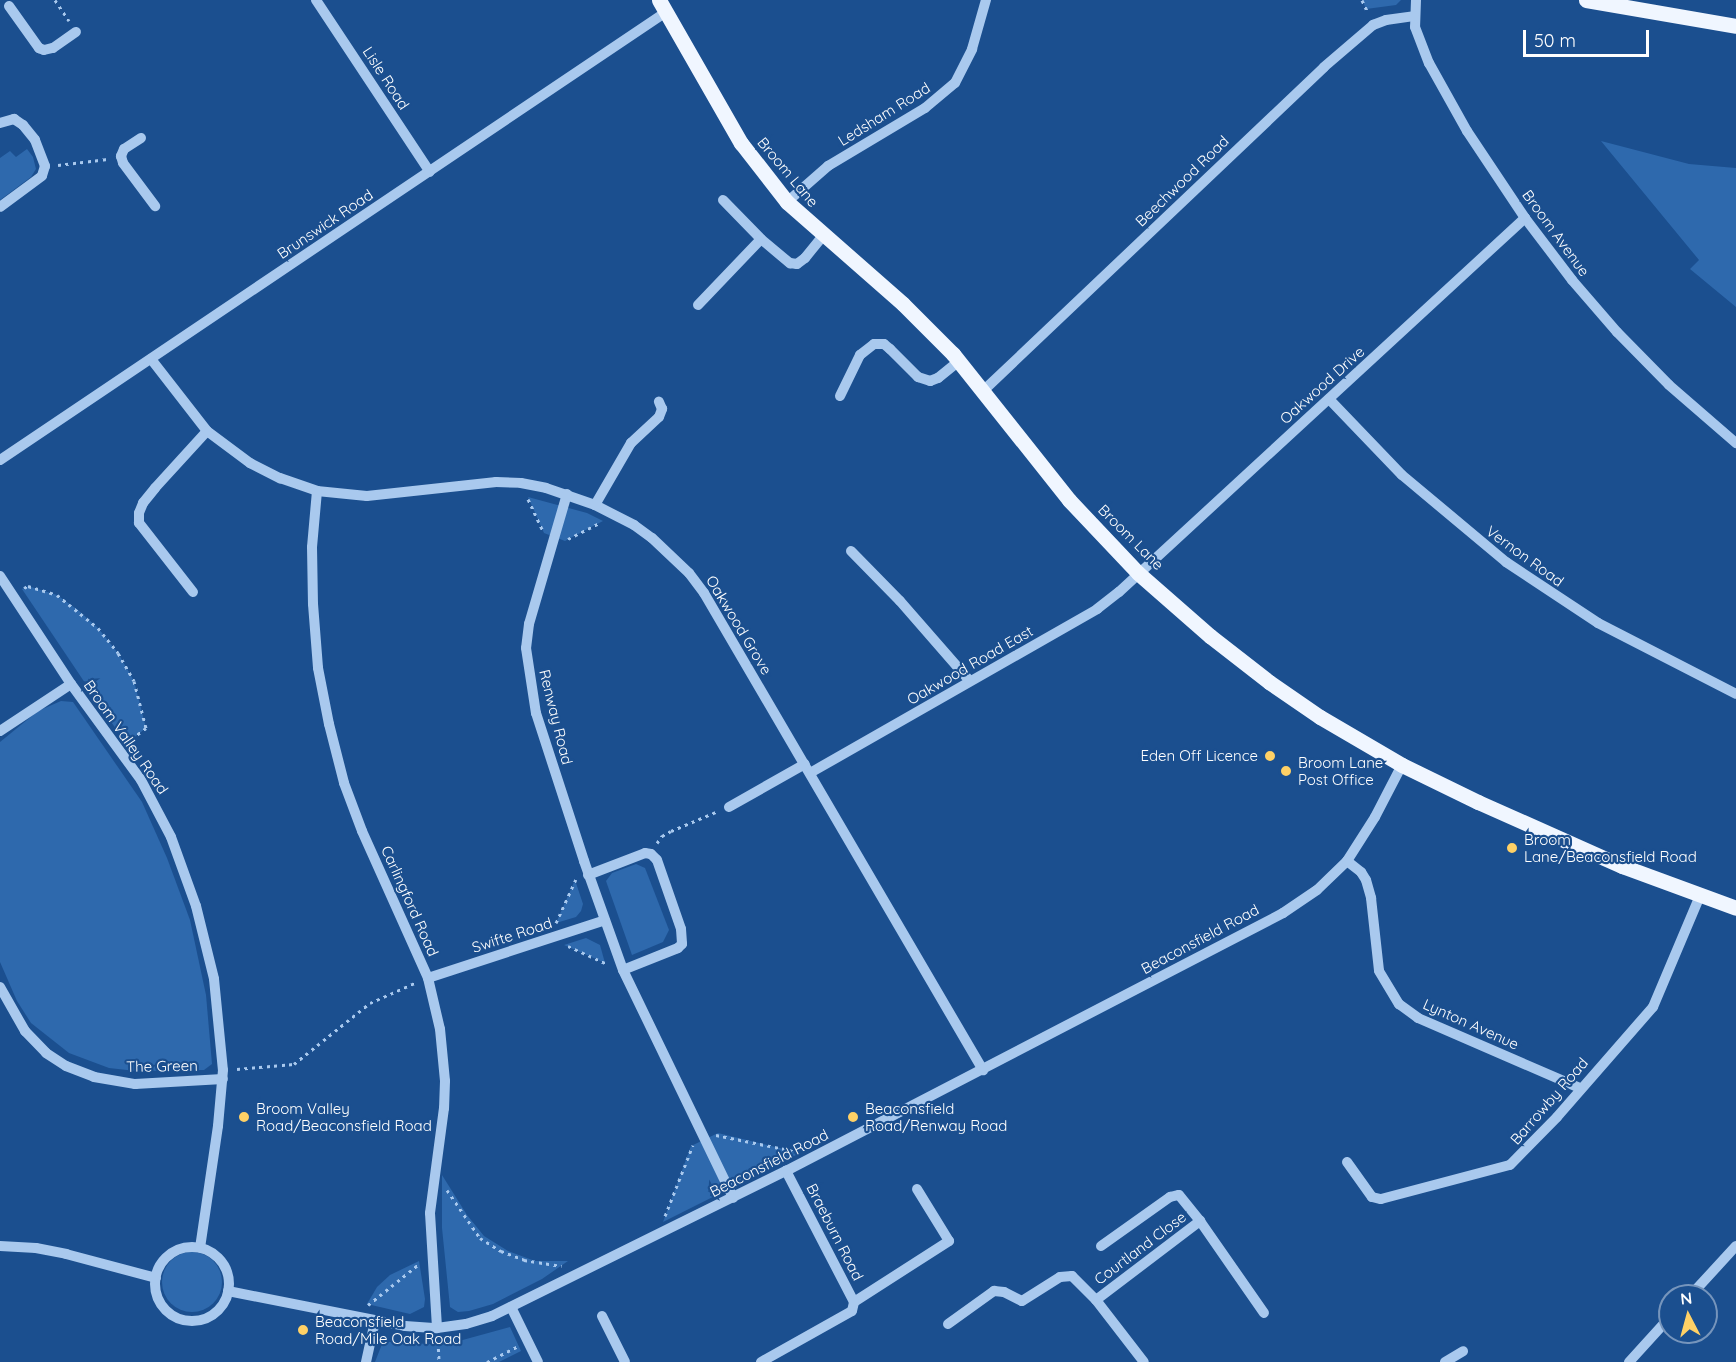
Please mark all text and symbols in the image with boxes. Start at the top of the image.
scale bar [1526,18,1652,56]
text: 50 m [1534,29,1576,52]
street label: Lisle Road [359,43,413,113]
street label: Ledsham Road [835,78,933,150]
street label: Beechwood Road [1132,132,1232,230]
street label: Broom Lane [754,134,822,210]
street label: Brunswick Road [274,185,376,263]
street label: Broom Avenue [1519,186,1593,280]
street label: Oakwood Drive [1276,342,1368,428]
street label: Broom Lane [1094,500,1168,574]
street label: Vernon Road [1483,522,1567,590]
street label: Oakwood Grove [702,572,776,678]
street label: Oakwood Road East [904,622,1036,708]
street label: Renway Road [535,668,577,766]
street label: Broom Valley Road [80,677,172,797]
place label: Eden Off Licence [1140,747,1258,765]
marker: Eden Off Licence [1263,749,1277,763]
place label: Broom Lane Post Office [1298,753,1383,788]
marker: Broom Lane Post Office [1279,764,1293,778]
place label: Broom Lane/Beaconsfield Road [1524,830,1697,865]
marker: Broom Lane/Beaconsfield Road [1505,841,1519,855]
street label: Carlingford Road [378,843,442,959]
street label: Beaconsfield Road [1138,900,1262,978]
street label: Swifte Road [470,914,554,956]
street label: Lynton Avenue [1420,995,1522,1053]
street label: Barrowby Road [1506,1054,1592,1148]
street label: The Green [126,1056,198,1076]
place label: Broom Valley Road/Beaconsfield Road [256,1099,432,1134]
place label: Beaconsfield Road/Renway Road [865,1099,1007,1134]
marker: Broom Valley Road/Beaconsfield Road [237,1110,251,1124]
marker: Beaconsfield Road/Renway Road [846,1110,860,1124]
street label: Beaconsfield Road [707,1125,831,1201]
street label: Braeburn Road [803,1181,867,1283]
street label: Courtland Close [1091,1208,1189,1288]
north arrow [1658,1284,1718,1344]
text: N [1679,1288,1693,1309]
place label: Beaconsfield Road/Mile Oak Road [315,1312,461,1347]
marker: Beaconsfield Road/Mile Oak Road [296,1323,310,1337]

